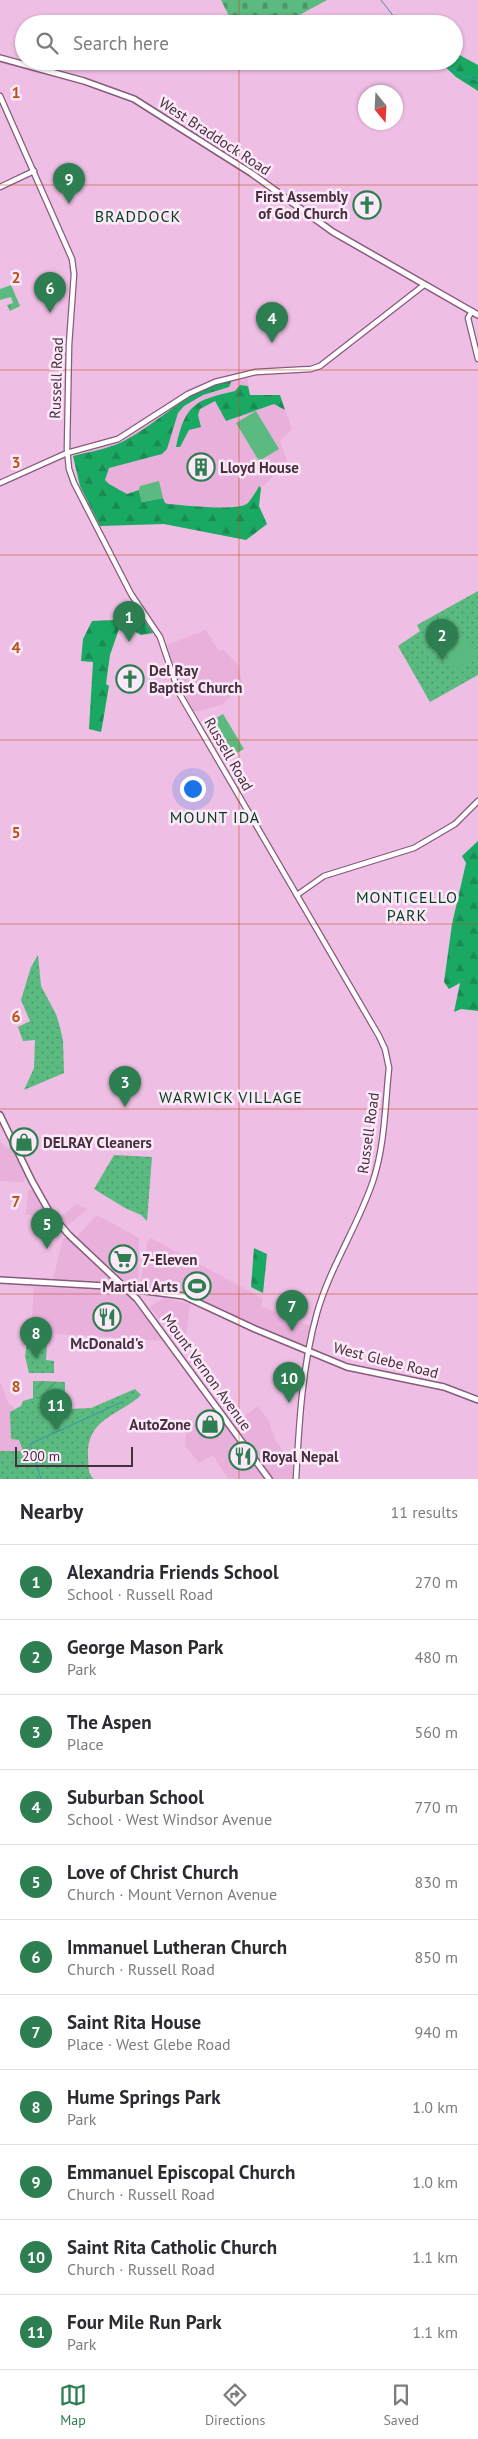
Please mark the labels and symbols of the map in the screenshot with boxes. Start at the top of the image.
text: 1 [11,82,21,102]
north arrow [358,85,403,130]
street label: West Braddock Road [155,93,275,179]
pin: 9 [53,163,85,204]
place label: First Assembly of God Church [255,187,349,223]
church icon: First Assembly of God Church [352,190,382,220]
district label: BRADDOCK [95,206,181,226]
text: 2 [11,267,21,287]
pin: 6 [34,272,66,313]
pin: 4 [256,302,288,343]
street label: Russell Road [45,337,67,419]
text: 3 [11,452,21,472]
building icon: Lloyd House [186,452,216,482]
place label: Lloyd House [220,458,299,477]
pin: 1 [113,601,145,642]
pin: 2 [426,619,458,660]
text: 4 [11,637,21,657]
place label: Del Ray Baptist Church [149,661,242,697]
church icon: Del Ray Baptist Church [115,664,145,694]
street label: Russell Road [200,714,258,794]
your location [180,776,206,802]
district label: MOUNT IDA [170,807,260,827]
text: 5 [11,822,21,842]
district label: MONTICELLO PARK [356,887,458,925]
text: 6 [11,1006,21,1026]
pin: 3 [109,1066,141,1107]
district label: WARWICK VILLAGE [159,1087,303,1107]
street label: Russell Road [353,1091,383,1175]
shop icon: DELRAY Cleaners [9,1127,39,1157]
place label: DELRAY Cleaners [43,1133,152,1152]
text: 7 [11,1191,21,1211]
pin: 5 [31,1208,63,1249]
supermarket icon: 7-Eleven [108,1244,138,1274]
place label: 7-Eleven [142,1250,197,1269]
sports icon: Martial Arts [182,1271,212,1301]
place label: Martial Arts [102,1277,178,1296]
pin: 7 [276,1290,308,1331]
restaurant icon: McDonald's [92,1302,122,1332]
street label: Mount Vernon Avenue [158,1310,256,1434]
pin: 8 [20,1317,52,1358]
place label: McDonald's [70,1334,144,1353]
street label: West Glebe Road [332,1338,440,1382]
pin: 10 [273,1362,305,1403]
text: 8 [11,1376,21,1396]
pin: 11 [40,1389,72,1430]
shop icon: AutoZone [195,1409,225,1439]
place label: AutoZone [129,1415,191,1434]
restaurant icon: Royal Nepal [228,1441,258,1471]
scale bar [15,1444,132,1467]
place label: Royal Nepal [262,1447,339,1466]

